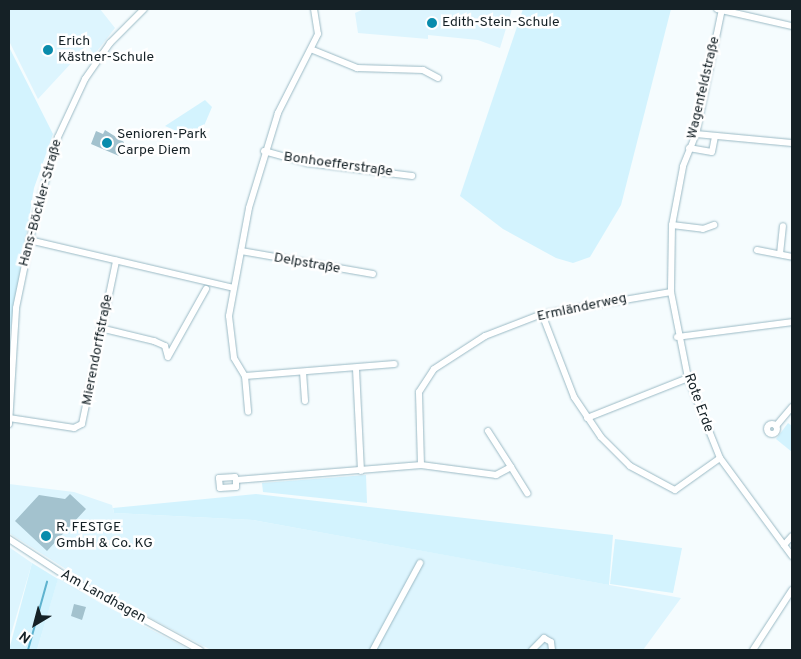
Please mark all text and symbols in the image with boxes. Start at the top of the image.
place label: Edith-Stein-Schule [442,15,559,31]
marker: Edith-Stein-Schule [426,17,438,29]
place label: Erich Kästner-Schule [58,34,154,66]
street label: Wagenfeldstraße [684,35,724,141]
marker: Erich Kästner-Schule [42,44,54,56]
place label: Senioren-Park Carpe Diem [117,127,207,160]
street label: Hans-Böckler-Straße [16,137,66,269]
marker: Senioren-Park Carpe Diem [101,137,113,149]
street label: Bonhoefferstraße [282,149,394,181]
street label: Delpstraße [272,250,342,278]
street label: Ermländerweg [536,290,628,326]
street label: Mierendorffstraße [79,293,117,407]
street label: Rote Erde [680,371,716,435]
place label: R. FESTGE GmbH & Co. KG [56,520,153,552]
marker: R. FESTGE GmbH & Co. KG [40,530,52,542]
street label: Am Landhagen [57,567,149,627]
north arrow [10,599,60,649]
text: N [17,627,35,646]

